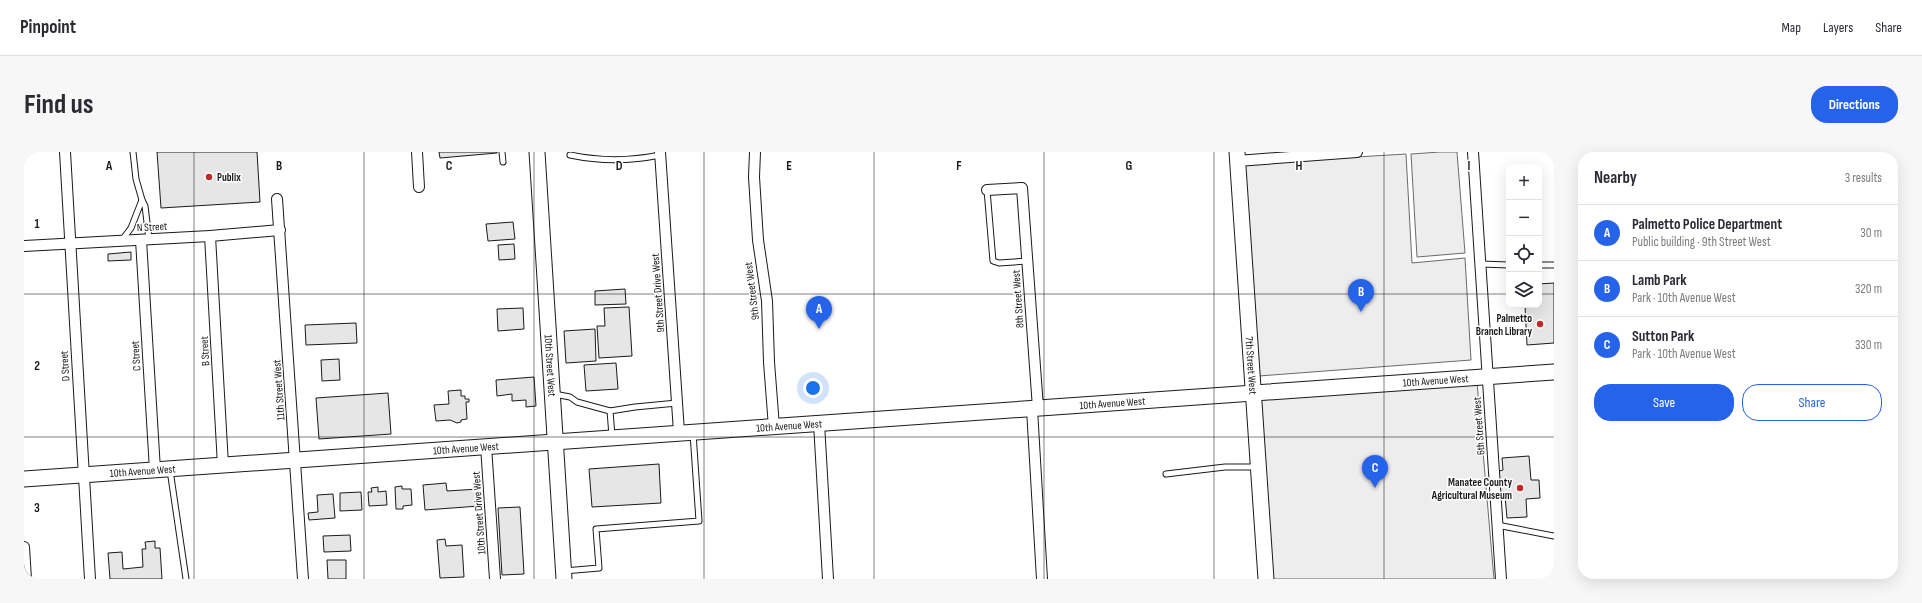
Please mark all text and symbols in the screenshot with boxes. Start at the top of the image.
text: Pinpoint [20,16,76,39]
text: Map [1781,19,1801,36]
text: Layers [1823,19,1853,36]
text: Share [1875,19,1902,36]
button: Directions [1811,86,1898,123]
text: Find us [24,88,93,121]
text: A [105,158,113,174]
text: B [276,158,282,174]
text: C [446,158,453,174]
text: D [616,158,623,174]
text: E [786,158,792,174]
text: F [956,158,962,174]
text: G [1126,158,1133,174]
text: H [1296,158,1303,174]
text: I [1468,158,1471,174]
map controls [1506,164,1542,308]
button: + [1506,164,1542,200]
text: Nearby [1594,168,1637,188]
text: 3 results [1845,170,1882,186]
place label: Publix [217,171,241,184]
marker: Publix [204,172,214,182]
button: − [1506,200,1542,236]
text: Palmetto Police Department [1632,215,1782,234]
text: 1 [34,216,40,232]
street label: N Street [136,220,168,234]
text: A [1604,225,1610,241]
text: 30 m [1860,225,1882,241]
text: Public building · 9th Street West [1632,234,1771,250]
button: locate [1506,236,1542,272]
street label: 9th Street Drive West [649,252,667,333]
street label: 9th Street West [742,261,762,321]
street label: 8th Street West [1009,269,1027,329]
text: Lamb Park [1632,271,1687,290]
button: layers [1506,272,1542,308]
pin: B [1348,279,1374,312]
text: B [1604,281,1610,297]
text: 320 m [1855,281,1882,297]
text: Park · 10th Avenue West [1632,290,1736,306]
pin: A [806,296,832,329]
place label: Palmetto Branch Library [1476,312,1532,338]
marker: Palmetto Branch Library [1535,319,1545,329]
text: Sutton Park [1632,327,1694,346]
street label: 10th Street West [542,334,559,398]
street label: B Street [198,335,212,366]
street label: 7th Street West [1243,336,1260,396]
text: C [1604,337,1610,353]
text: 330 m [1855,337,1882,353]
street label: C Street [128,340,144,372]
text: Park · 10th Avenue West [1632,346,1736,362]
street label: D Street [57,350,73,382]
text: 2 [34,358,40,374]
street label: 11th Street West [270,358,288,421]
street label: 10th Avenue West [1402,371,1470,389]
your location [803,378,823,398]
button: Save [1594,384,1734,421]
button: Share [1742,384,1882,421]
street label: 10th Avenue West [1079,394,1146,412]
street label: 6th Street West [1470,396,1488,456]
street label: 10th Avenue West [756,417,823,434]
street label: 10th Avenue West [433,439,500,457]
pin: C [1362,455,1388,488]
street label: 10th Avenue West [109,462,177,479]
street label: 10th Street Drive West [470,470,488,555]
place label: Manatee County Agricultural Museum [1431,476,1512,502]
marker: Manatee County Agricultural Museum [1515,483,1525,493]
text: 3 [34,500,40,516]

